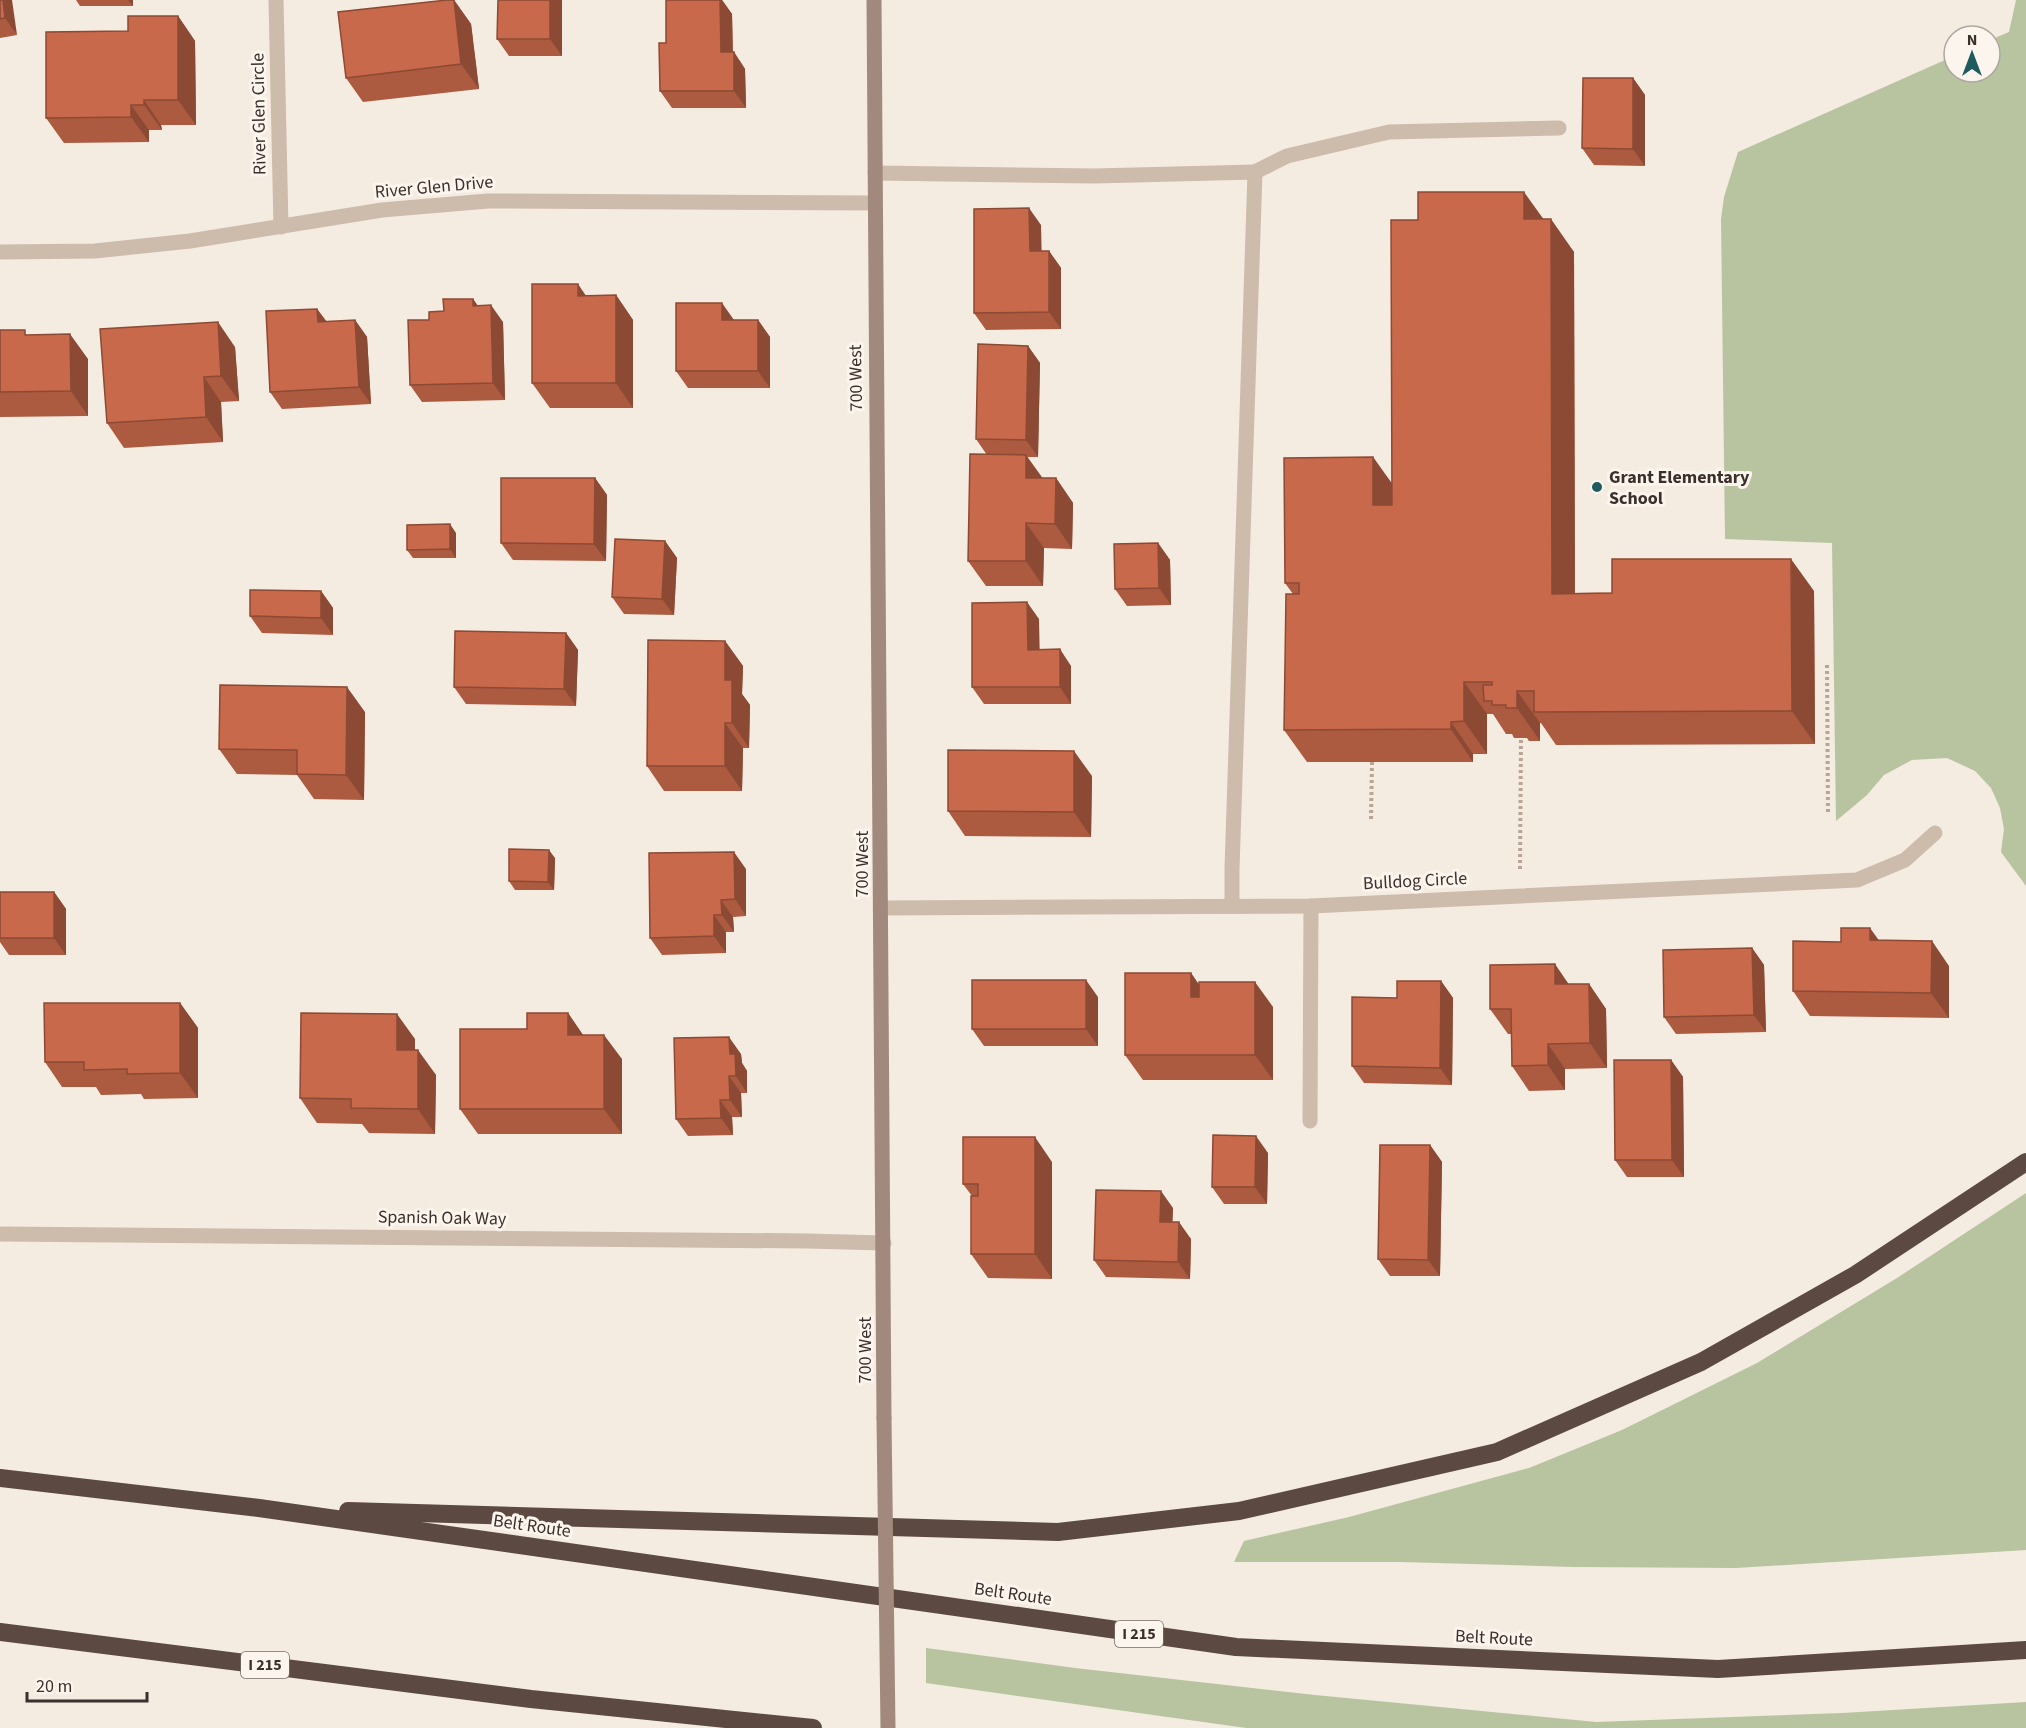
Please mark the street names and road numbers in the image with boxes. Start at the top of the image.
street label: River Glen Circle [245,53,273,175]
street label: River Glen Drive [374,169,494,205]
street label: 700 West [843,344,869,412]
street label: 700 West [850,831,875,897]
street label: Bulldog Circle [1362,866,1468,896]
street label: Spanish Oak Way [378,1204,507,1232]
street label: 700 West [853,1317,878,1383]
street label: Belt Route [492,1508,573,1544]
street label: Belt Route [973,1576,1054,1612]
road number: I 215 [1115,1621,1163,1647]
street label: Belt Route [1454,1623,1534,1653]
road number: I 215 [241,1652,289,1678]

